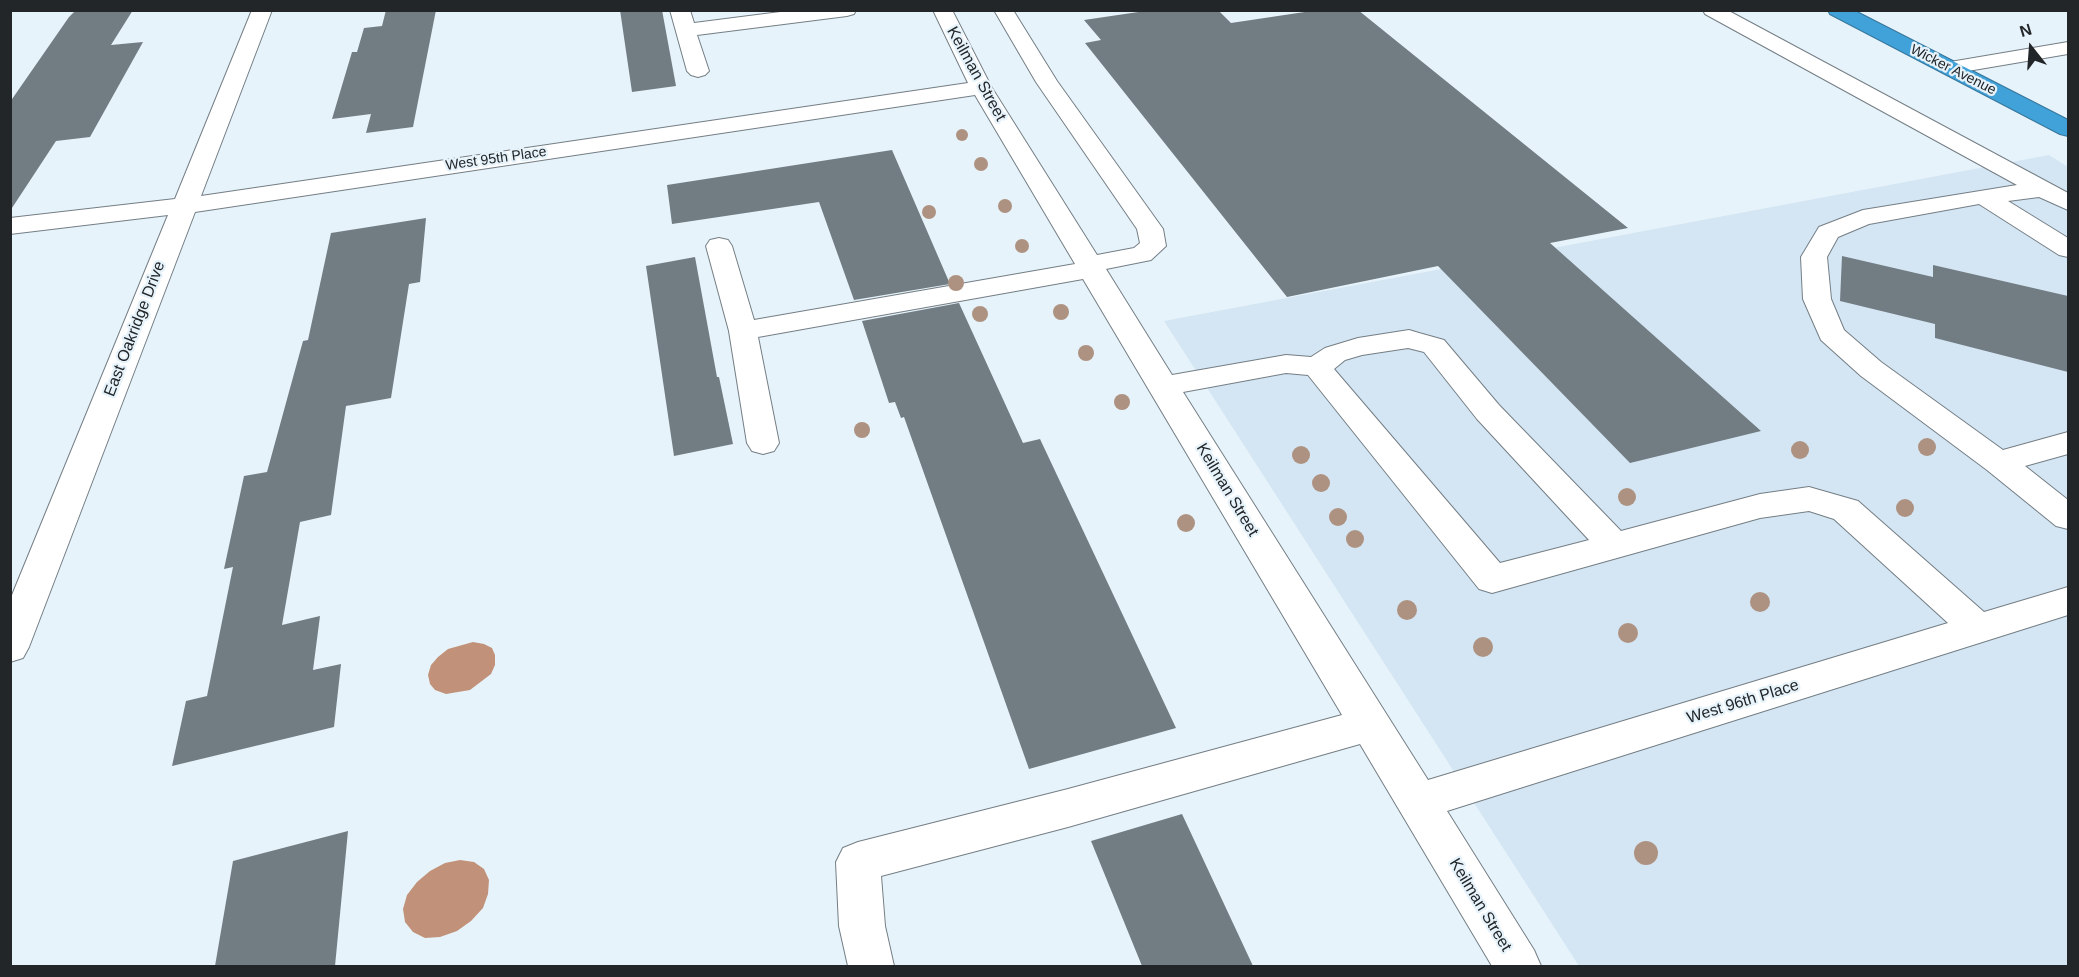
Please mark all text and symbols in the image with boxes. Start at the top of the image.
north arrow [2001,18,2061,78]
text: N [2018,20,2034,40]
street label: Keilman Street [942,23,1010,125]
street label: Wicker Avenue [1907,41,1999,99]
street label: West 95th Place [444,144,548,174]
street label: East Oakridge Drive [100,259,170,399]
street label: Keilman Street [1192,440,1262,540]
street label: West 96th Place [1685,676,1801,728]
street label: Keilman Street [1445,855,1515,955]

